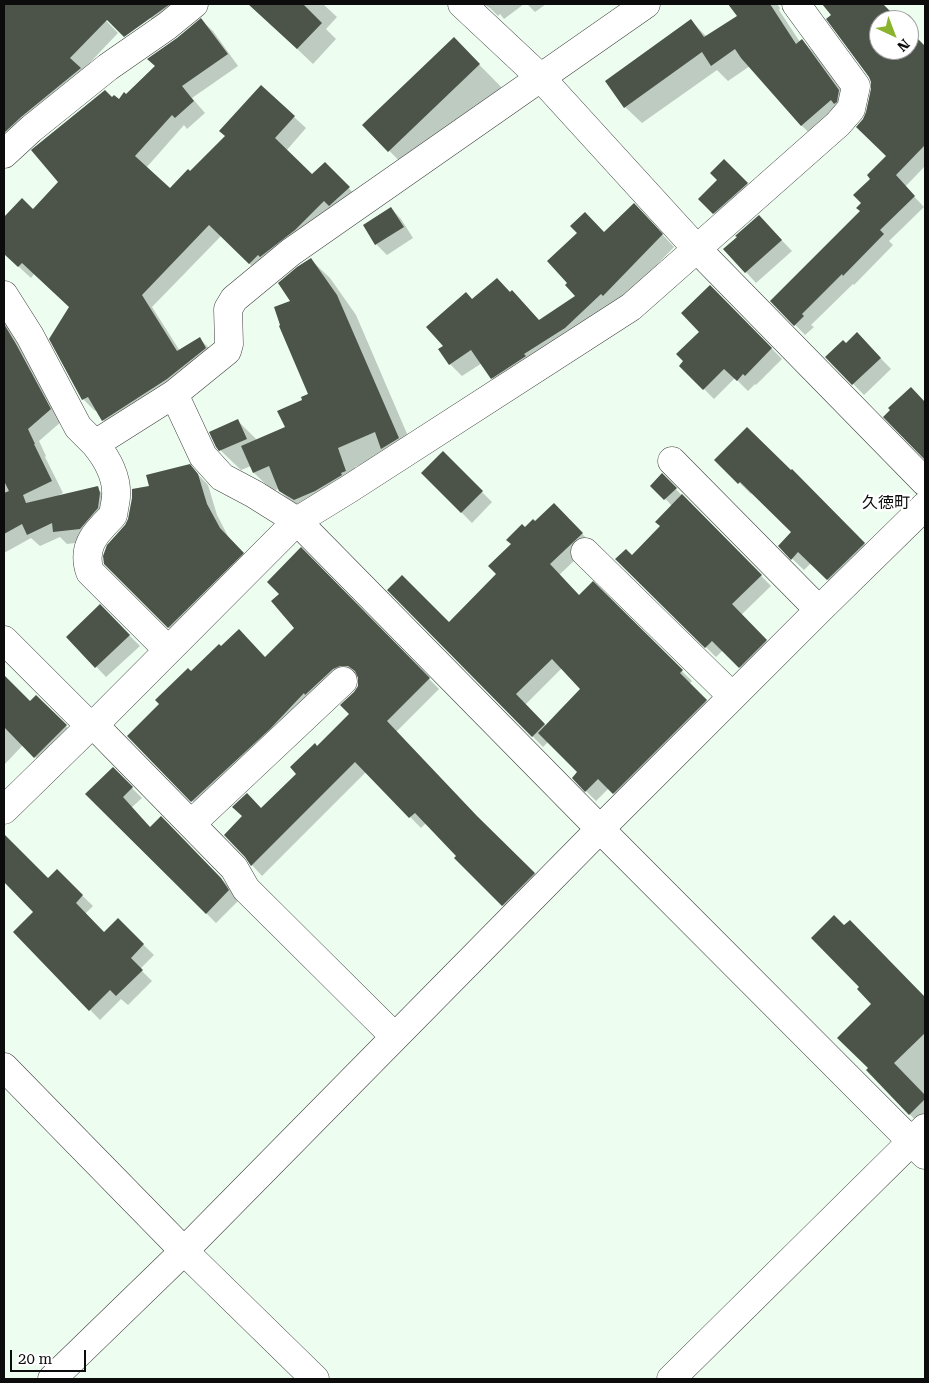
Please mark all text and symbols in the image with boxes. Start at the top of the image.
north arrow [869,10,919,60]
text: N [894,36,913,55]
district label: 久徳町 [862,493,910,513]
scale bar [12,1340,89,1372]
text: 20 m [18,1350,52,1368]

